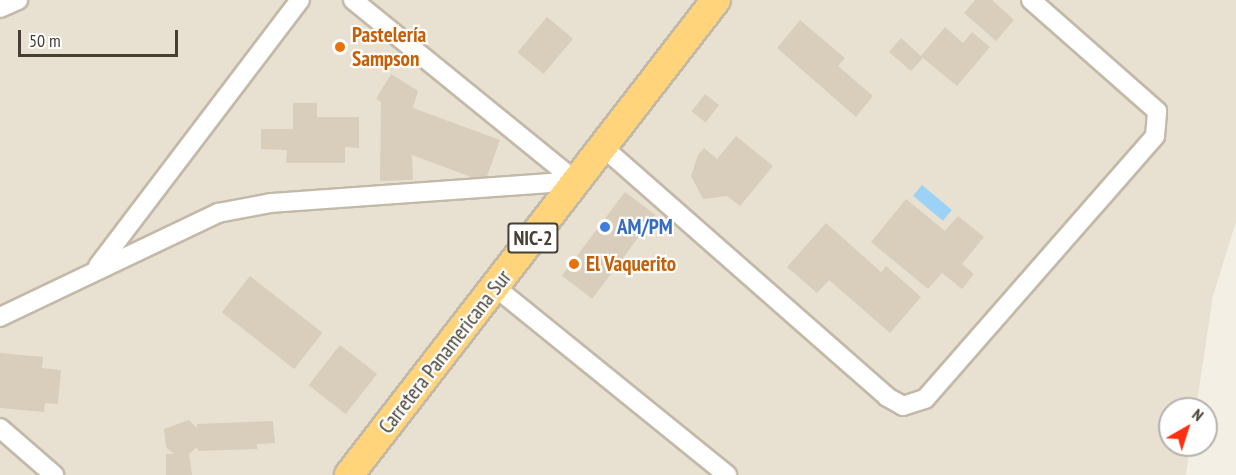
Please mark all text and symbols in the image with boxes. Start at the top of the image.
scale bar [21,18,182,56]
place label: Pastelería Sampson [352,22,426,72]
text: 50 m [29,29,61,52]
marker: Pastelería Sampson [333,40,347,54]
place label: AM/PM [617,214,673,240]
marker: AM/PM [598,220,612,234]
road number: NIC-2 [506,221,560,255]
place label: El Vaquerito [586,251,677,277]
marker: El Vaquerito [567,257,581,271]
street label: Carretera Panamericana Sur [373,265,517,439]
north arrow [1158,397,1218,457]
text: N [1188,404,1208,425]

